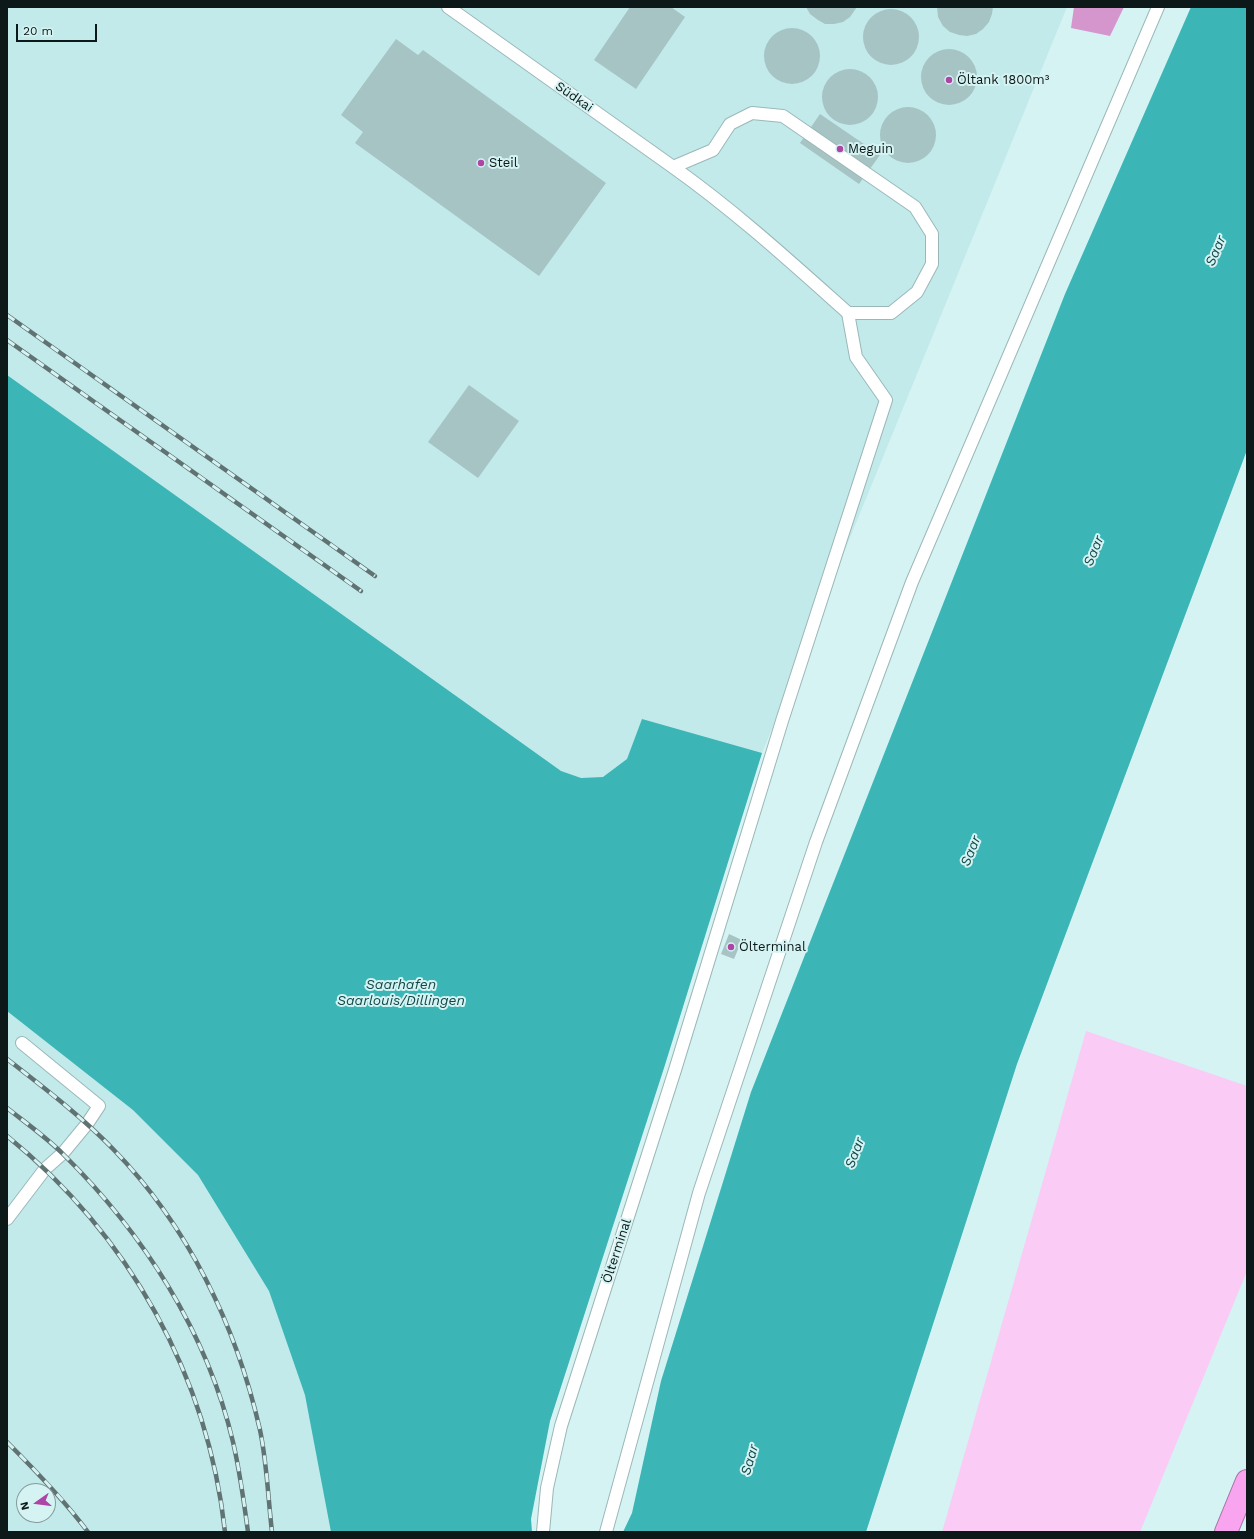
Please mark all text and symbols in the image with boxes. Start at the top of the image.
scale bar [18,16,99,42]
text: 20 m [23,24,53,38]
place label: Öltank 1800m³ [957,72,1049,88]
marker: Öltank 1800m³ [944,75,954,85]
street label: Südkai [552,78,596,116]
place label: Meguin [848,141,893,157]
marker: Meguin [835,144,845,154]
place label: Steil [489,155,518,171]
marker: Steil [476,158,486,168]
water label: Saar [1202,233,1230,269]
water label: Saar [1080,533,1108,569]
water label: Saar [957,833,985,869]
place label: Ölterminal [739,939,806,955]
marker: Ölterminal [726,942,736,952]
water label: Saarhafen Saarlouis/Dillingen [337,977,465,1010]
water label: Saar [841,1135,869,1171]
street label: Ölterminal [599,1217,635,1285]
water label: Saar [738,1442,762,1478]
north arrow [16,1483,56,1523]
text: N [18,1500,32,1511]

